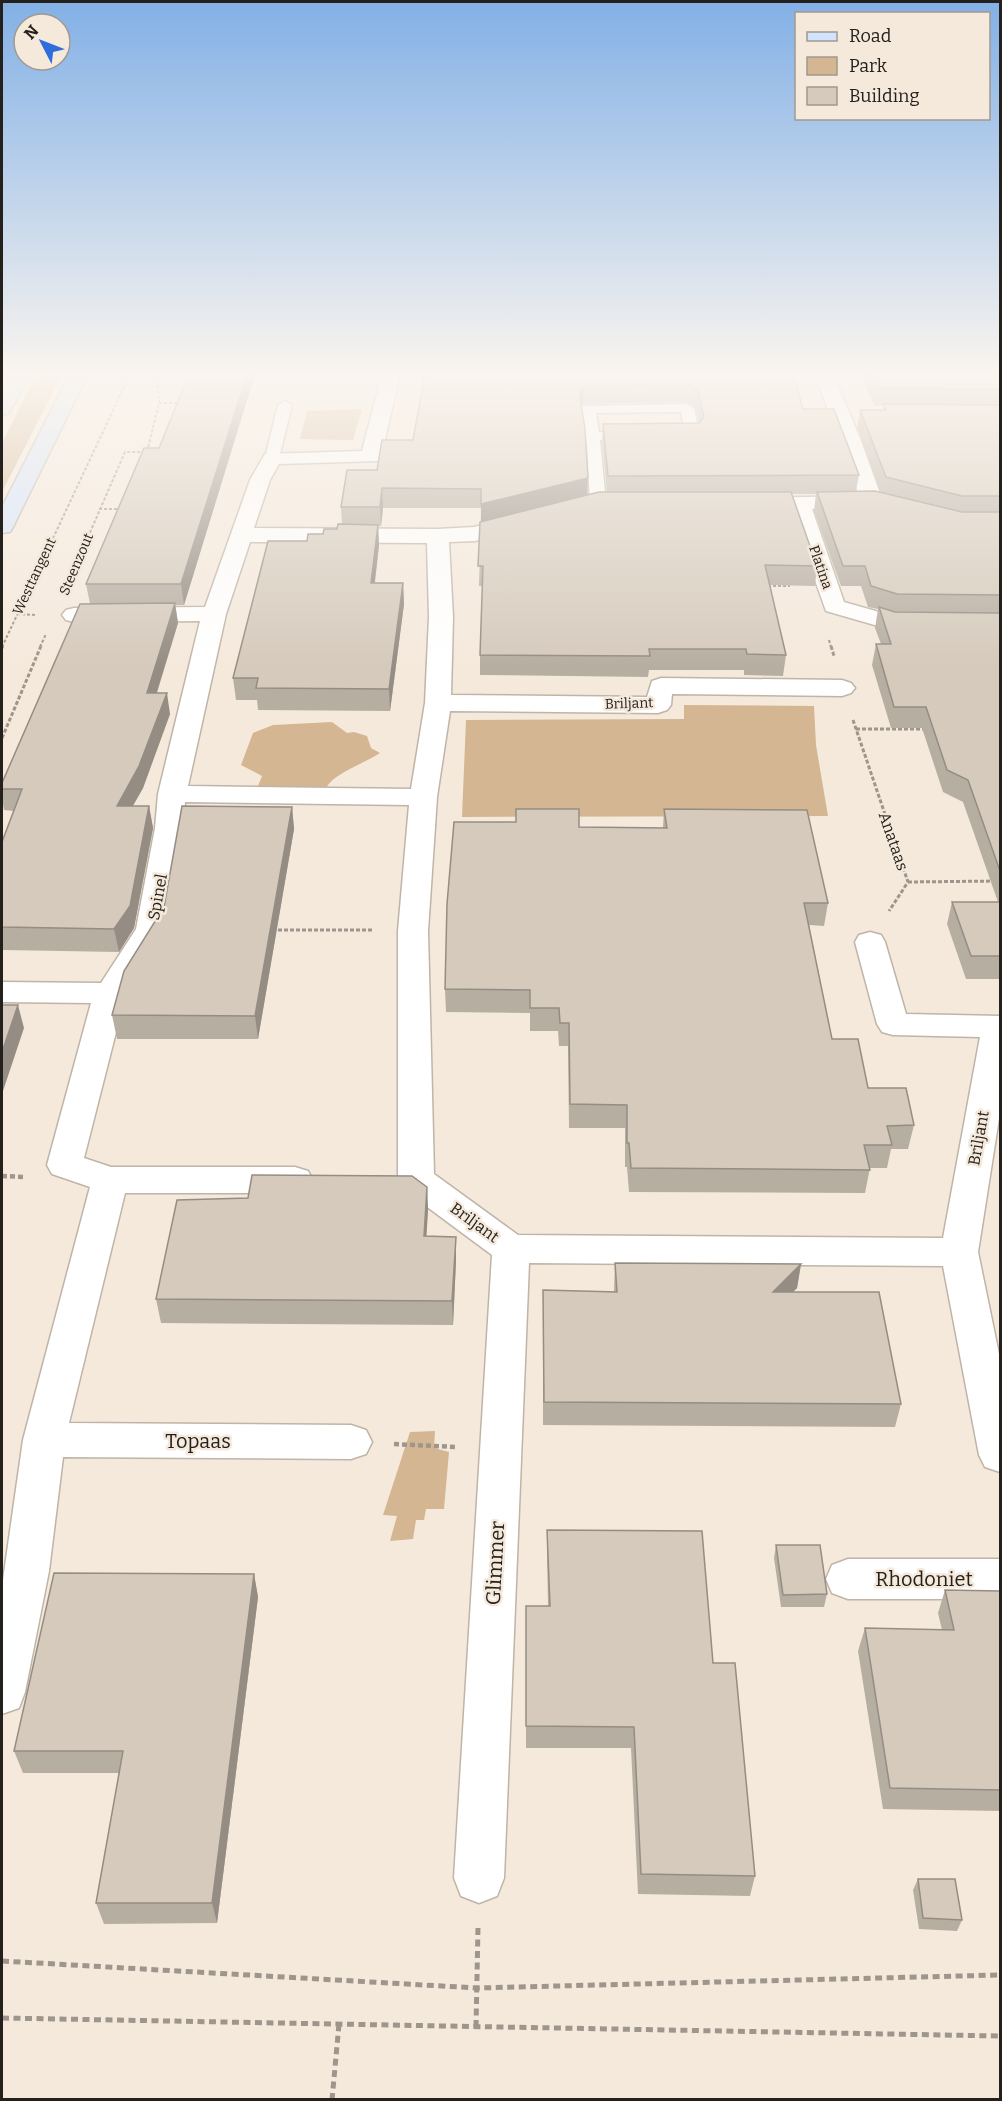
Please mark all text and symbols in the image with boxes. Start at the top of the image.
north arrow [12,12,72,72]
legend [795,12,990,120]
text: N [20,21,42,43]
text: Road [849,25,892,47]
text: Park [849,55,888,77]
text: Building [849,85,920,107]
street label: Steenzout [56,531,97,598]
street label: Westtangent [9,535,60,618]
street label: Platina [805,543,836,592]
street label: Briljant [605,694,653,713]
street label: Anataas [875,809,912,873]
street label: Spinel [144,872,171,922]
street label: Briljant [964,1109,993,1167]
street label: Briljant [447,1198,503,1246]
street label: Topaas [165,1429,231,1453]
street label: Glimmer [481,1520,509,1606]
street label: Rhodoniet [875,1567,973,1591]

